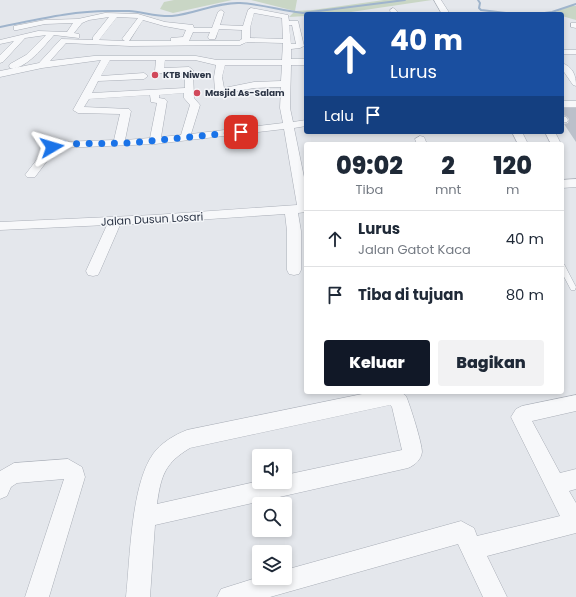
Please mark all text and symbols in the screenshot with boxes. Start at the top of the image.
text: 40 m [390,21,463,60]
icon: ahead [324,28,376,80]
text: Lurus [390,59,437,84]
place label: KTB Niwen [163,69,211,81]
marker: KTB Niwen [150,70,160,80]
place label: Masjid As-Salam [205,87,285,99]
marker: Masjid As-Salam [192,88,202,98]
icon: arrive [362,104,384,126]
text: Lalu [324,105,354,126]
pin [224,115,258,149]
icon: arrive [230,121,252,143]
position arrow [31,126,73,168]
text: 09:02 [336,149,403,182]
text: 2 [441,149,455,182]
text: 120 [493,149,532,182]
text: Tiba [356,180,383,199]
text: mnt [435,180,461,199]
text: m [506,180,519,199]
street label: Jalan Dusun Losari [100,208,204,230]
text: Lurus [358,218,400,239]
icon: ahead [324,228,346,250]
text: 40 m [506,228,544,249]
text: Jalan Gatot Kaca [358,240,471,259]
icon: arrive [324,284,346,306]
text: Tiba di tujuan [358,284,464,305]
text: 80 m [506,284,544,305]
button: Keluar [324,340,430,386]
button: Bagikan [438,340,544,386]
map controls [252,449,292,585]
button: sound [252,449,292,489]
button: search [252,497,292,537]
button: layers [252,545,292,585]

